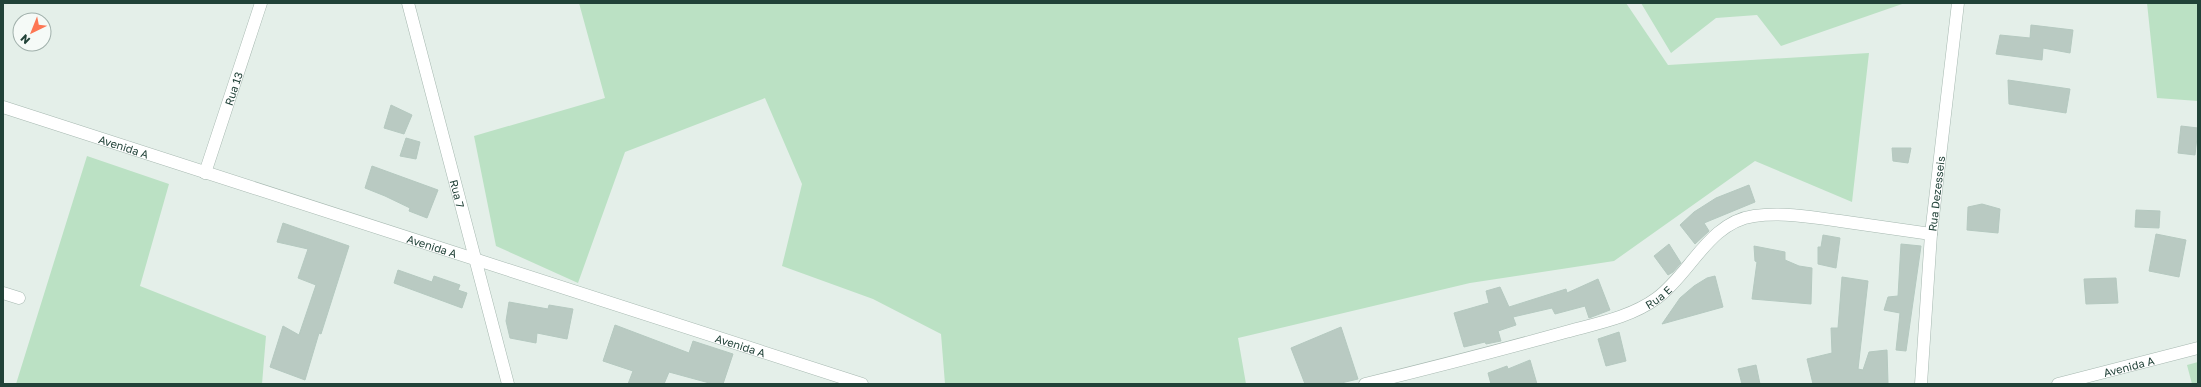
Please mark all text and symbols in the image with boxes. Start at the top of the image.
north arrow [12,12,52,52]
text: N [17,32,32,47]
street label: Rua 13 [221,70,244,107]
street label: Avenida A [97,132,151,160]
street label: Rua Dezesseis [1925,155,1947,232]
street label: Rua 7 [448,178,468,209]
street label: Avenida A [406,231,460,260]
street label: Rua E [1643,282,1674,311]
street label: Avenida A [714,331,768,359]
street label: Avenida A [2102,353,2156,379]

